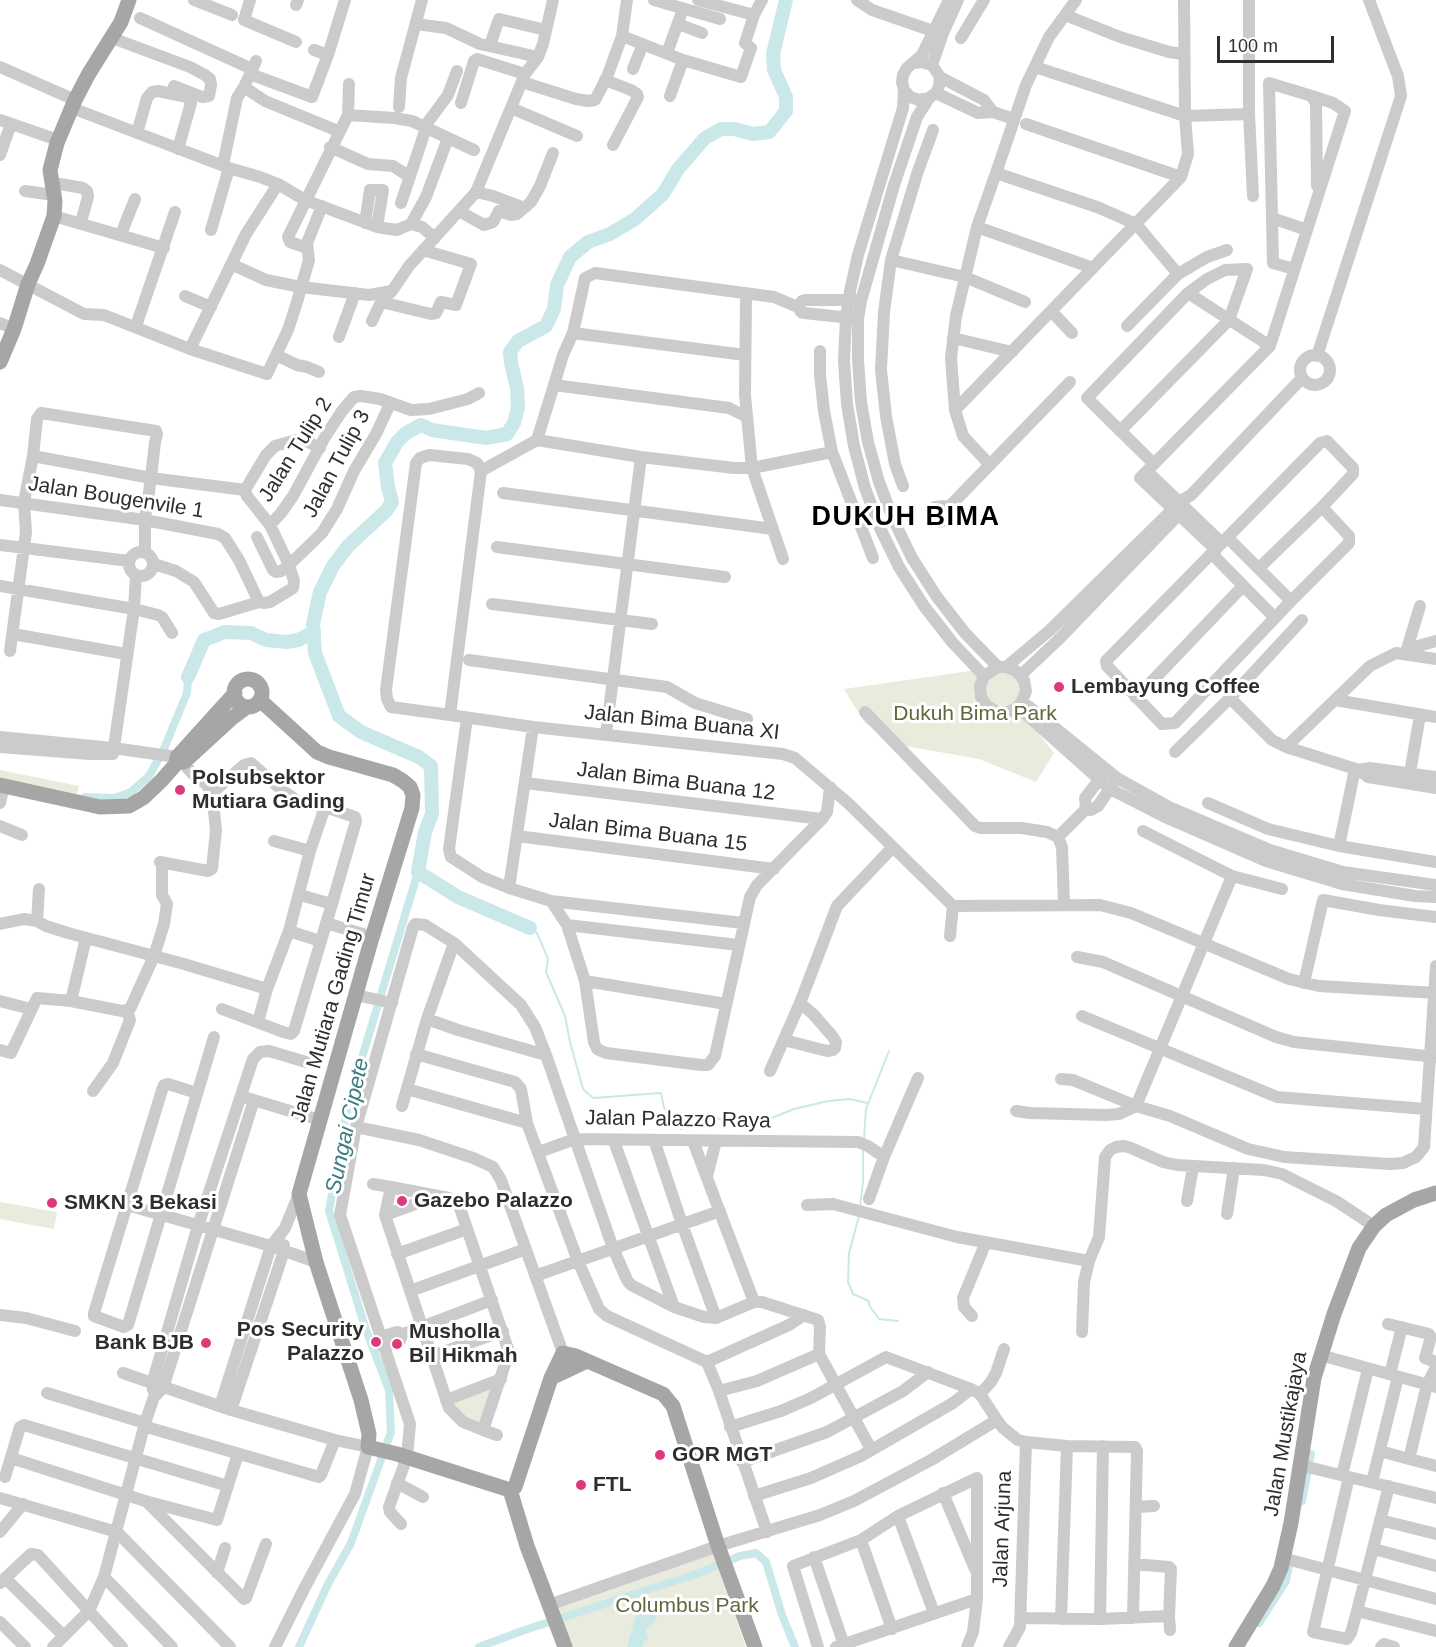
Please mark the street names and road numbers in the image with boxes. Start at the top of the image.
street label: Jalan Tulip 2 [254,393,338,507]
street label: Jalan Tulip 3 [298,406,376,522]
street label: Jalan Bougenvile 1 [26,472,206,524]
street label: Jalan Bima Buana XI [583,700,781,746]
street label: Jalan Bima Buana 12 [575,757,777,807]
street label: Jalan Bima Buana 15 [547,808,749,858]
street label: Jalan Mutiara Gading Timur [286,870,382,1126]
street label: Jalan Palazzo Raya [585,1106,771,1134]
street label: Jalan Mustikajaya [1259,1350,1313,1518]
street label: Jalan Arjuna [988,1470,1018,1588]

